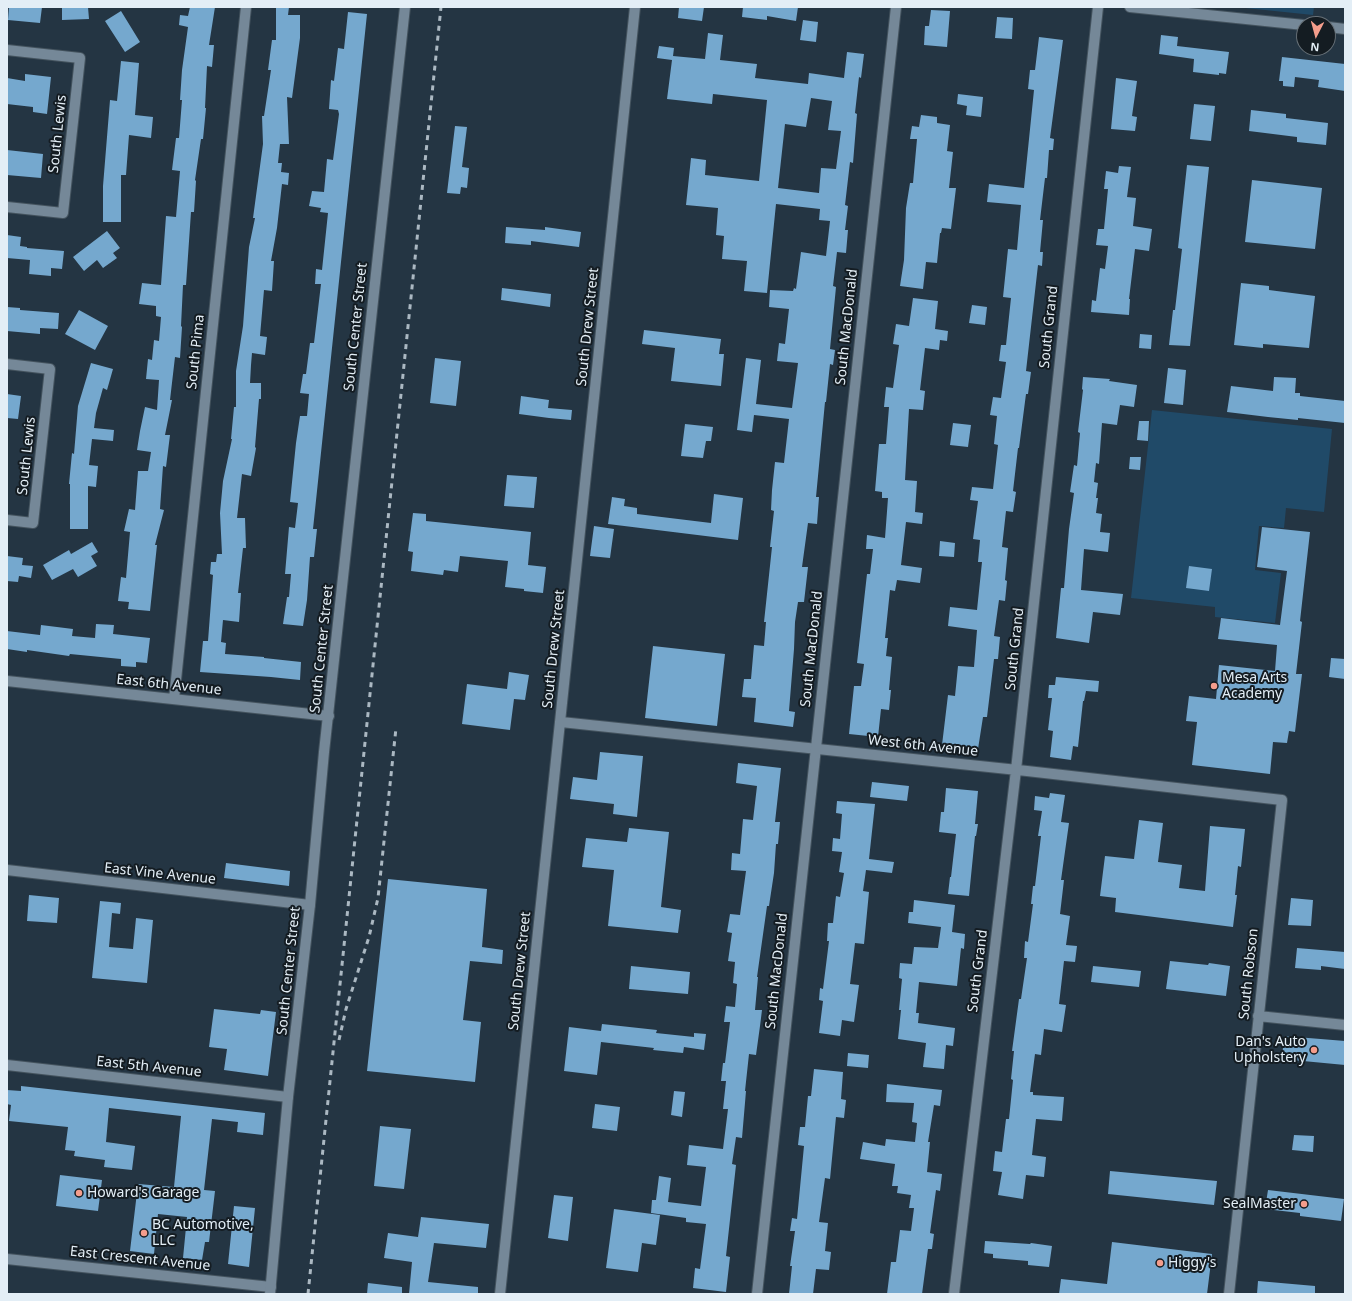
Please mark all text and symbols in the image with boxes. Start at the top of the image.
north arrow [1296,16,1336,56]
text: N [1310,40,1320,55]
street label: South Lewis [46,94,70,174]
street label: South Center Street [341,262,371,392]
street label: South Drew Street [573,267,603,387]
street label: South MacDonald [833,268,861,386]
street label: South Grand [1036,285,1062,369]
street label: South Pima [184,314,208,390]
street label: South Lewis [15,416,39,496]
street label: South Center Street [307,584,337,714]
street label: South Drew Street [539,589,569,709]
street label: South MacDonald [798,590,826,708]
street label: South Grand [1002,607,1028,691]
place label: Mesa Arts Academy [1222,670,1287,702]
street label: East 6th Avenue [116,671,222,699]
marker: Mesa Arts Academy [1209,681,1219,691]
street label: West 6th Avenue [867,732,979,760]
street label: East Vine Avenue [103,860,217,888]
street label: South Center Street [274,906,304,1036]
street label: South Drew Street [505,911,535,1031]
street label: South MacDonald [763,912,791,1030]
street label: South Robson [1236,927,1262,1021]
street label: South Grand [965,929,991,1013]
place label: Dan's Auto Upholstery [1234,1034,1306,1066]
marker: Dan's Auto Upholstery [1309,1045,1319,1055]
street label: East 5th Avenue [96,1053,202,1081]
place label: Howard's Garage [87,1185,200,1201]
marker: Howard's Garage [74,1188,84,1198]
place label: SealMaster [1223,1196,1296,1212]
marker: SealMaster [1299,1199,1309,1209]
place label: BC Automotive, LLC [152,1217,254,1250]
marker: BC Automotive, LLC [139,1228,149,1238]
street label: East Crescent Avenue [69,1243,211,1275]
place label: Higgy's [1168,1255,1216,1271]
marker: Higgy's [1155,1258,1165,1268]

